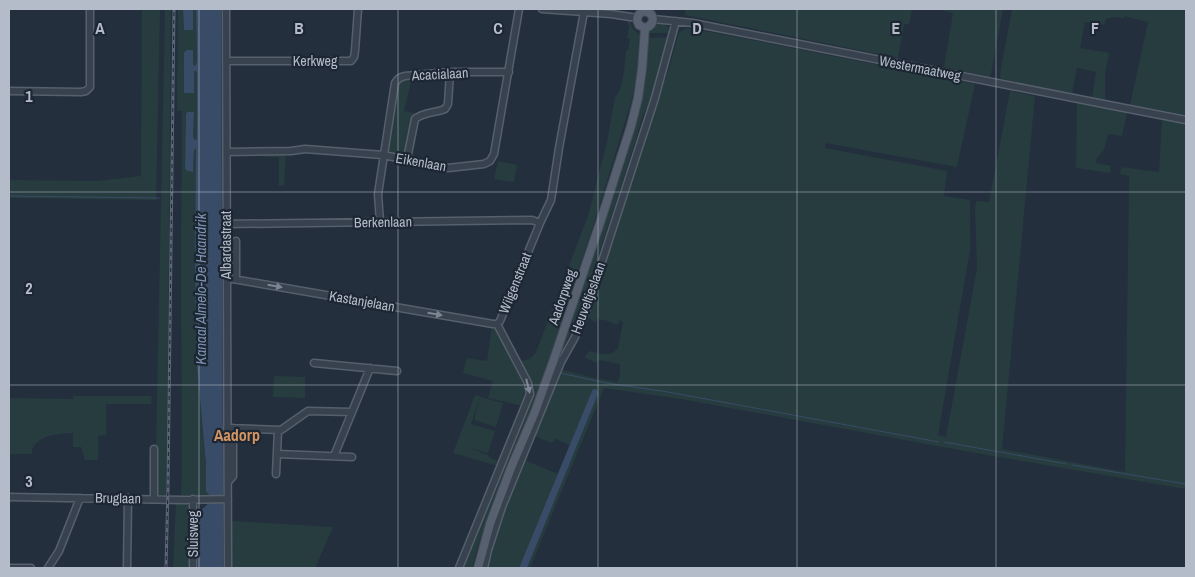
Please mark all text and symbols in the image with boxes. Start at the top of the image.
text: A [95,17,105,39]
text: B [294,17,304,39]
text: C [493,17,503,39]
text: D [692,17,702,39]
text: E [892,17,901,39]
text: F [1091,17,1099,39]
street label: Westermaatweg [878,51,963,85]
street label: Kerkweg [293,52,338,70]
street label: Acacialaan [410,64,469,85]
text: 1 [25,85,33,107]
street label: Eikenlaan [394,149,448,175]
street label: Albardastraat [217,211,235,280]
water label: Kanaal Almelo-De Haandrik [190,212,211,365]
street label: Berkenlaan [354,212,412,232]
street label: Wilgenstraat [495,250,535,316]
street label: Heuveltjeslaan [567,260,609,336]
street label: Aadorpweg [544,266,580,328]
text: 2 [25,277,33,299]
one-way arrow [267,283,283,291]
street label: Kastanjelaan [328,286,396,316]
one-way arrow [427,311,443,319]
one-way arrow [524,379,532,394]
district label: Aadorp [214,424,260,446]
text: 3 [25,470,33,492]
street label: Bruglaan [95,489,141,507]
street label: Sluisweg [184,510,202,557]

